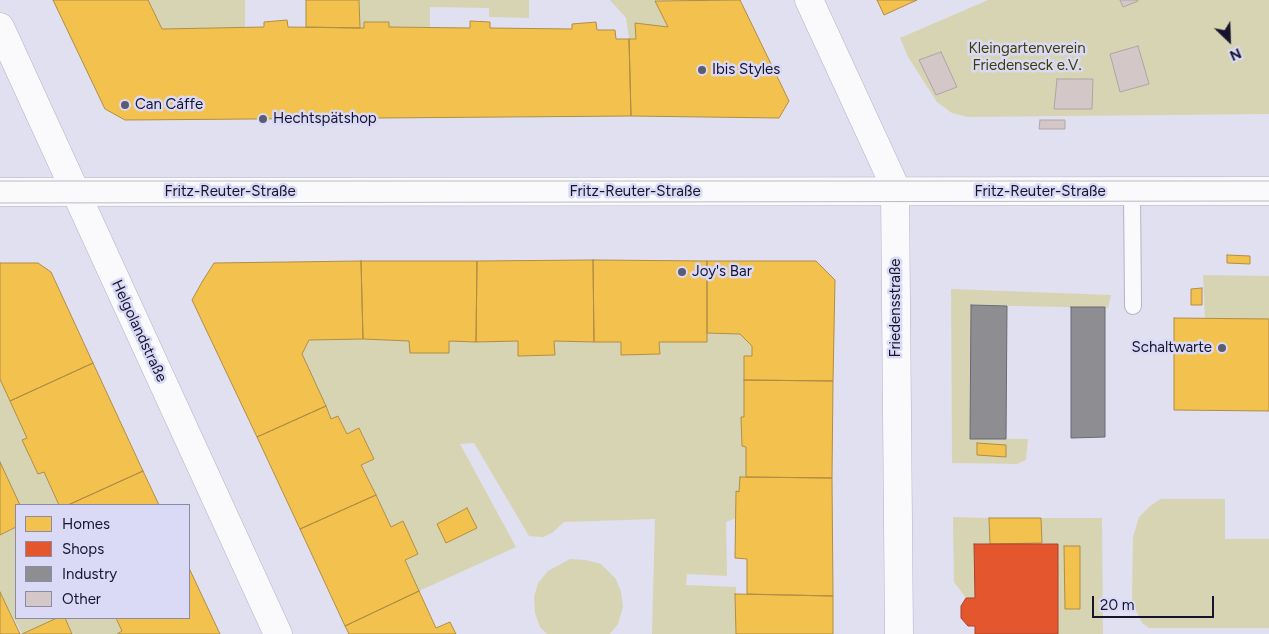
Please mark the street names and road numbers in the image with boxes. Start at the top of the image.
street label: Fritz-Reuter-Straße [164,183,296,201]
street label: Fritz-Reuter-Straße [569,183,701,201]
street label: Fritz-Reuter-Straße [974,183,1106,201]
street label: Friedensstraße [887,258,905,358]
street label: Helgolandstraße [108,277,170,385]

